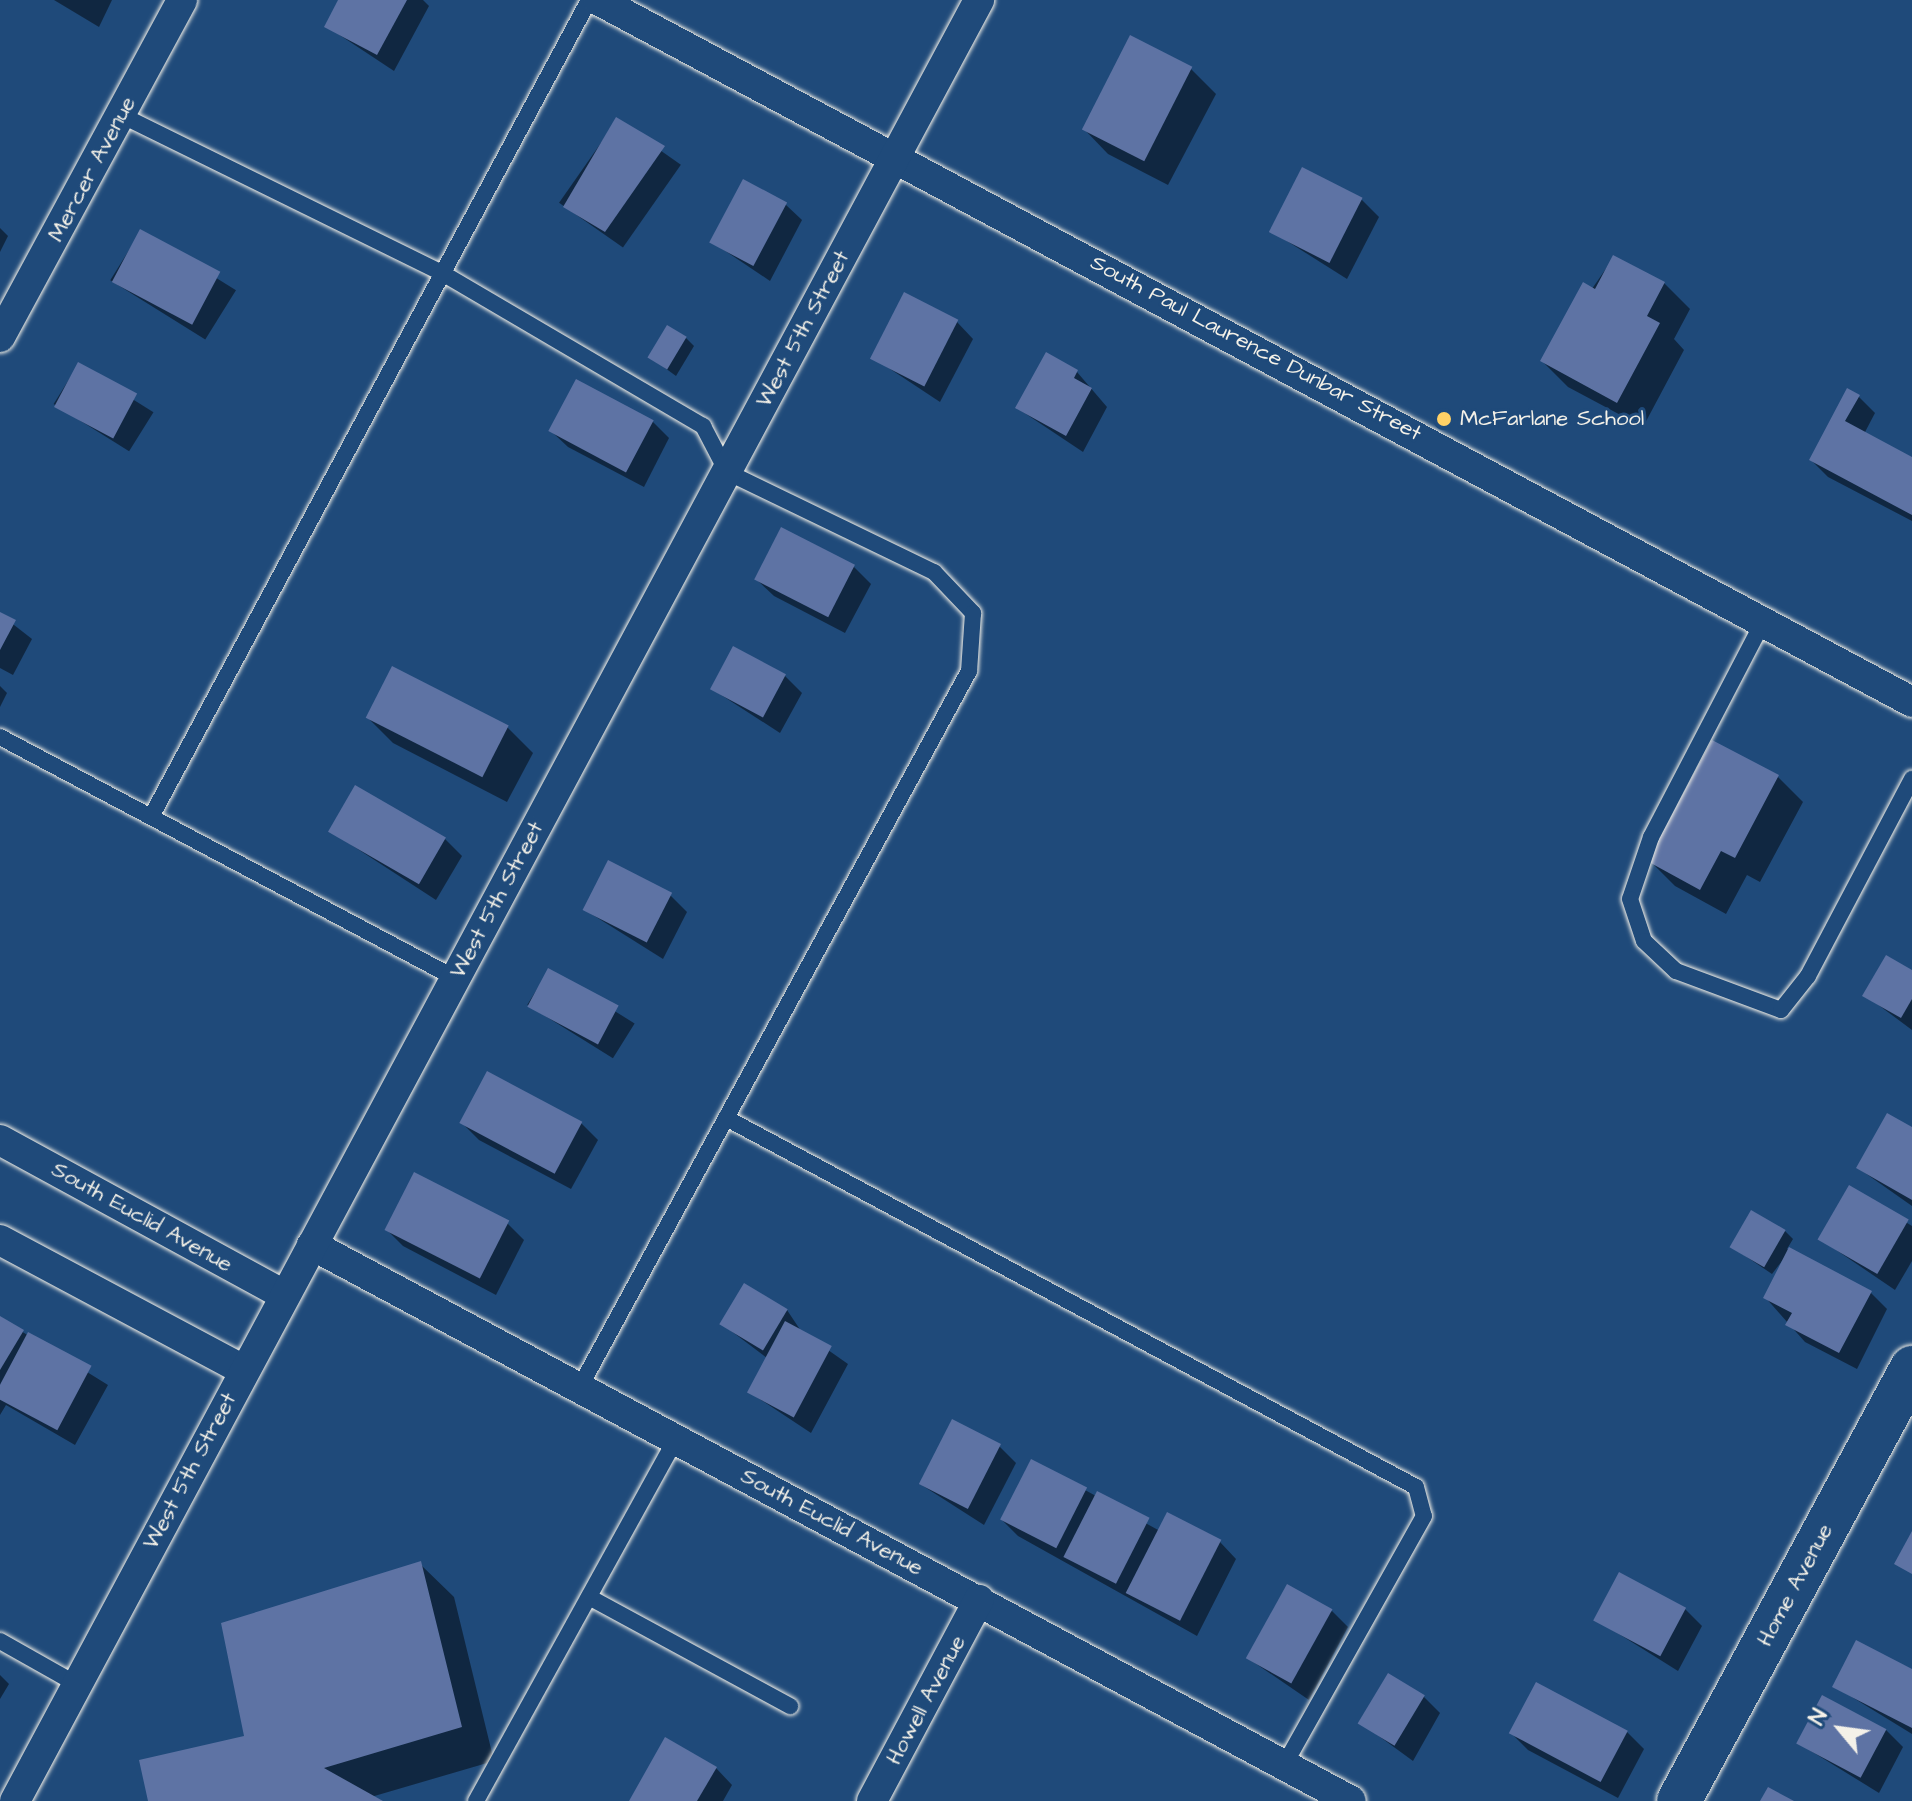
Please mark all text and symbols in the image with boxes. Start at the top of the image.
street label: Mercer Avenue [43,92,141,246]
street label: West 5th Street [751,246,855,412]
street label: South Paul Laurence Dunbar Street [1086,249,1426,447]
place label: McFarlane School [1460,406,1644,432]
marker: McFarlane School [1435,410,1453,428]
street label: West 5th Street [445,817,549,983]
street label: South Euclid Avenue [47,1156,237,1278]
street label: West 5th Street [138,1388,242,1554]
street label: South Euclid Avenue [736,1463,928,1581]
street label: Home Avenue [1752,1519,1838,1651]
street label: Howell Avenue [881,1631,971,1769]
north arrow [1800,1689,1880,1769]
text: N [1802,1704,1835,1731]

